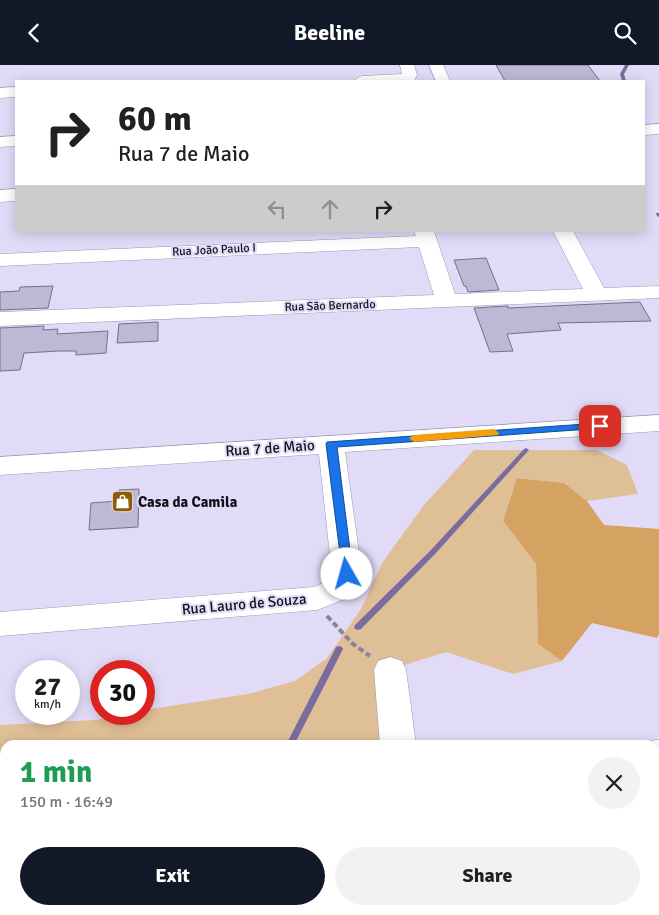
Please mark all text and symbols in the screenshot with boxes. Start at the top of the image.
icon: back [20,19,48,47]
text: Beeline [294,19,365,46]
icon: search [611,19,639,47]
text: 60 m [118,97,192,140]
icon: right [35,100,100,165]
text: Rua 7 de Maio [118,140,249,167]
icon: left [263,195,291,223]
icon: ahead [316,195,344,223]
icon: right [369,195,397,223]
street label: Rua João Paulo I [172,240,256,260]
street label: Rua São Bernardo [284,297,376,315]
pin [579,405,621,447]
icon: arrive [586,412,614,440]
street label: Rua 7 de Maio [225,436,315,460]
shop icon: Casa da Camila [110,490,134,514]
place label: Casa da Camila [138,493,238,511]
position arrow [320,547,372,599]
street label: Rua Lauro de Souza [181,590,307,618]
speed limit sign: 30 [90,660,155,725]
text: 27 [34,671,61,702]
text: km/h [34,697,61,712]
text: 1 min [20,754,92,791]
button: close [588,757,640,809]
text: 150 m · 16:49 [20,792,113,812]
button: Exit [20,847,325,905]
button: Share [335,847,640,905]

